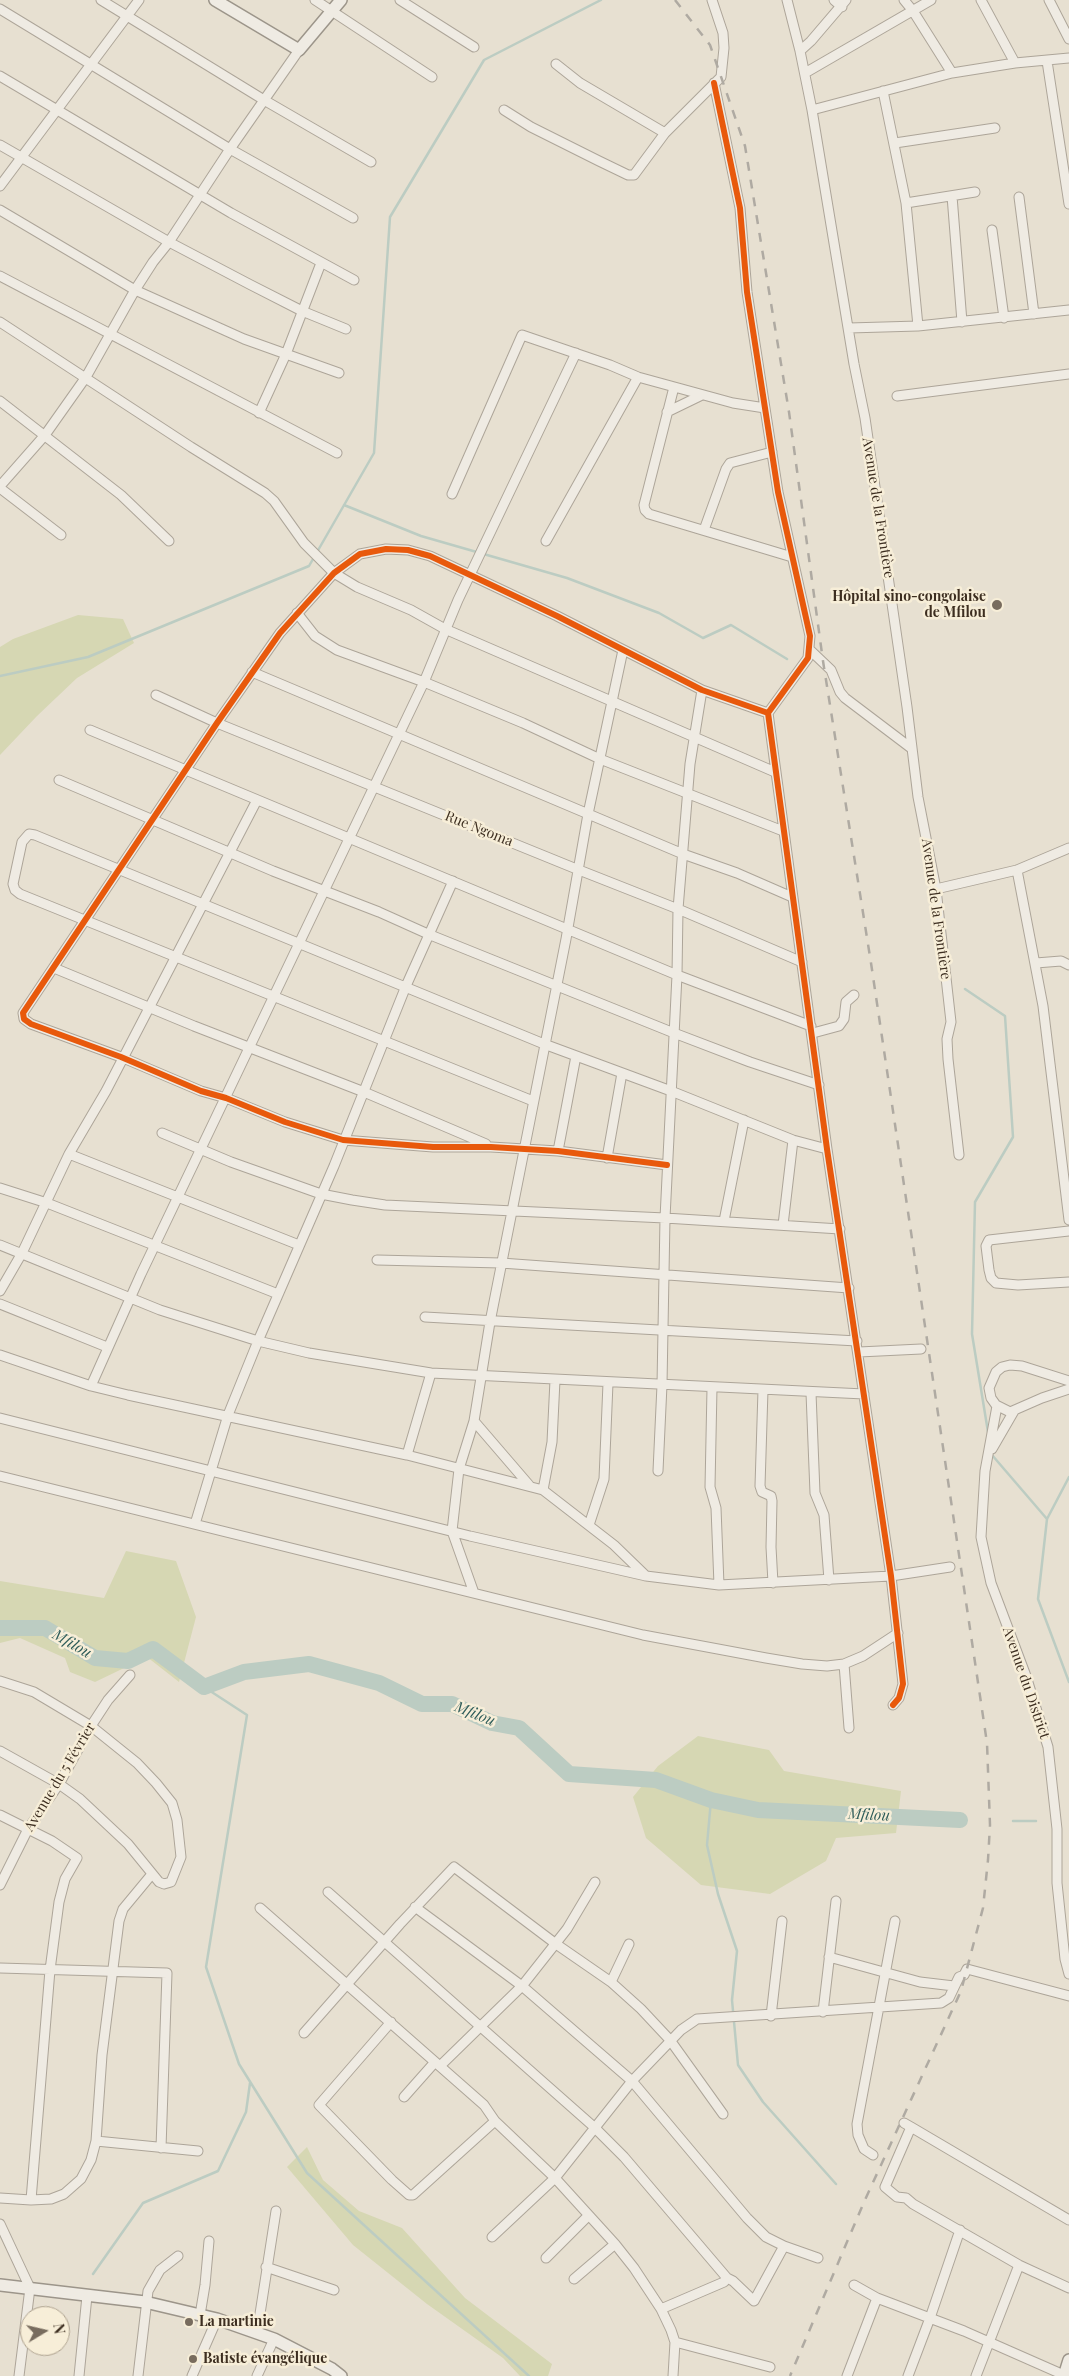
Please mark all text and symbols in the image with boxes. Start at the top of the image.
street label: Avenue de la Frontière [859,437,897,579]
place label: Hôpital sino-congolaise de Mfilou [832,589,986,622]
marker: Hôpital sino-congolaise de Mfilou [990,598,1004,612]
street label: Rue Ngoma [443,808,515,850]
street label: Avenue de la Frontière [918,838,954,980]
street label: Avenue du District [999,1625,1053,1741]
water label: Mfilou [49,1626,95,1662]
water label: Mfilou [452,1698,498,1730]
street label: Avenue du 5 Février [21,1720,99,1834]
water label: Mfilou [848,1805,890,1825]
north arrow [20,2306,70,2356]
place label: La martinie [199,2314,274,2330]
marker: La martinie [183,2316,195,2328]
text: N [49,2322,69,2335]
place label: Batiste évangélique [203,2351,327,2367]
marker: Batiste évangélique [187,2353,199,2365]

